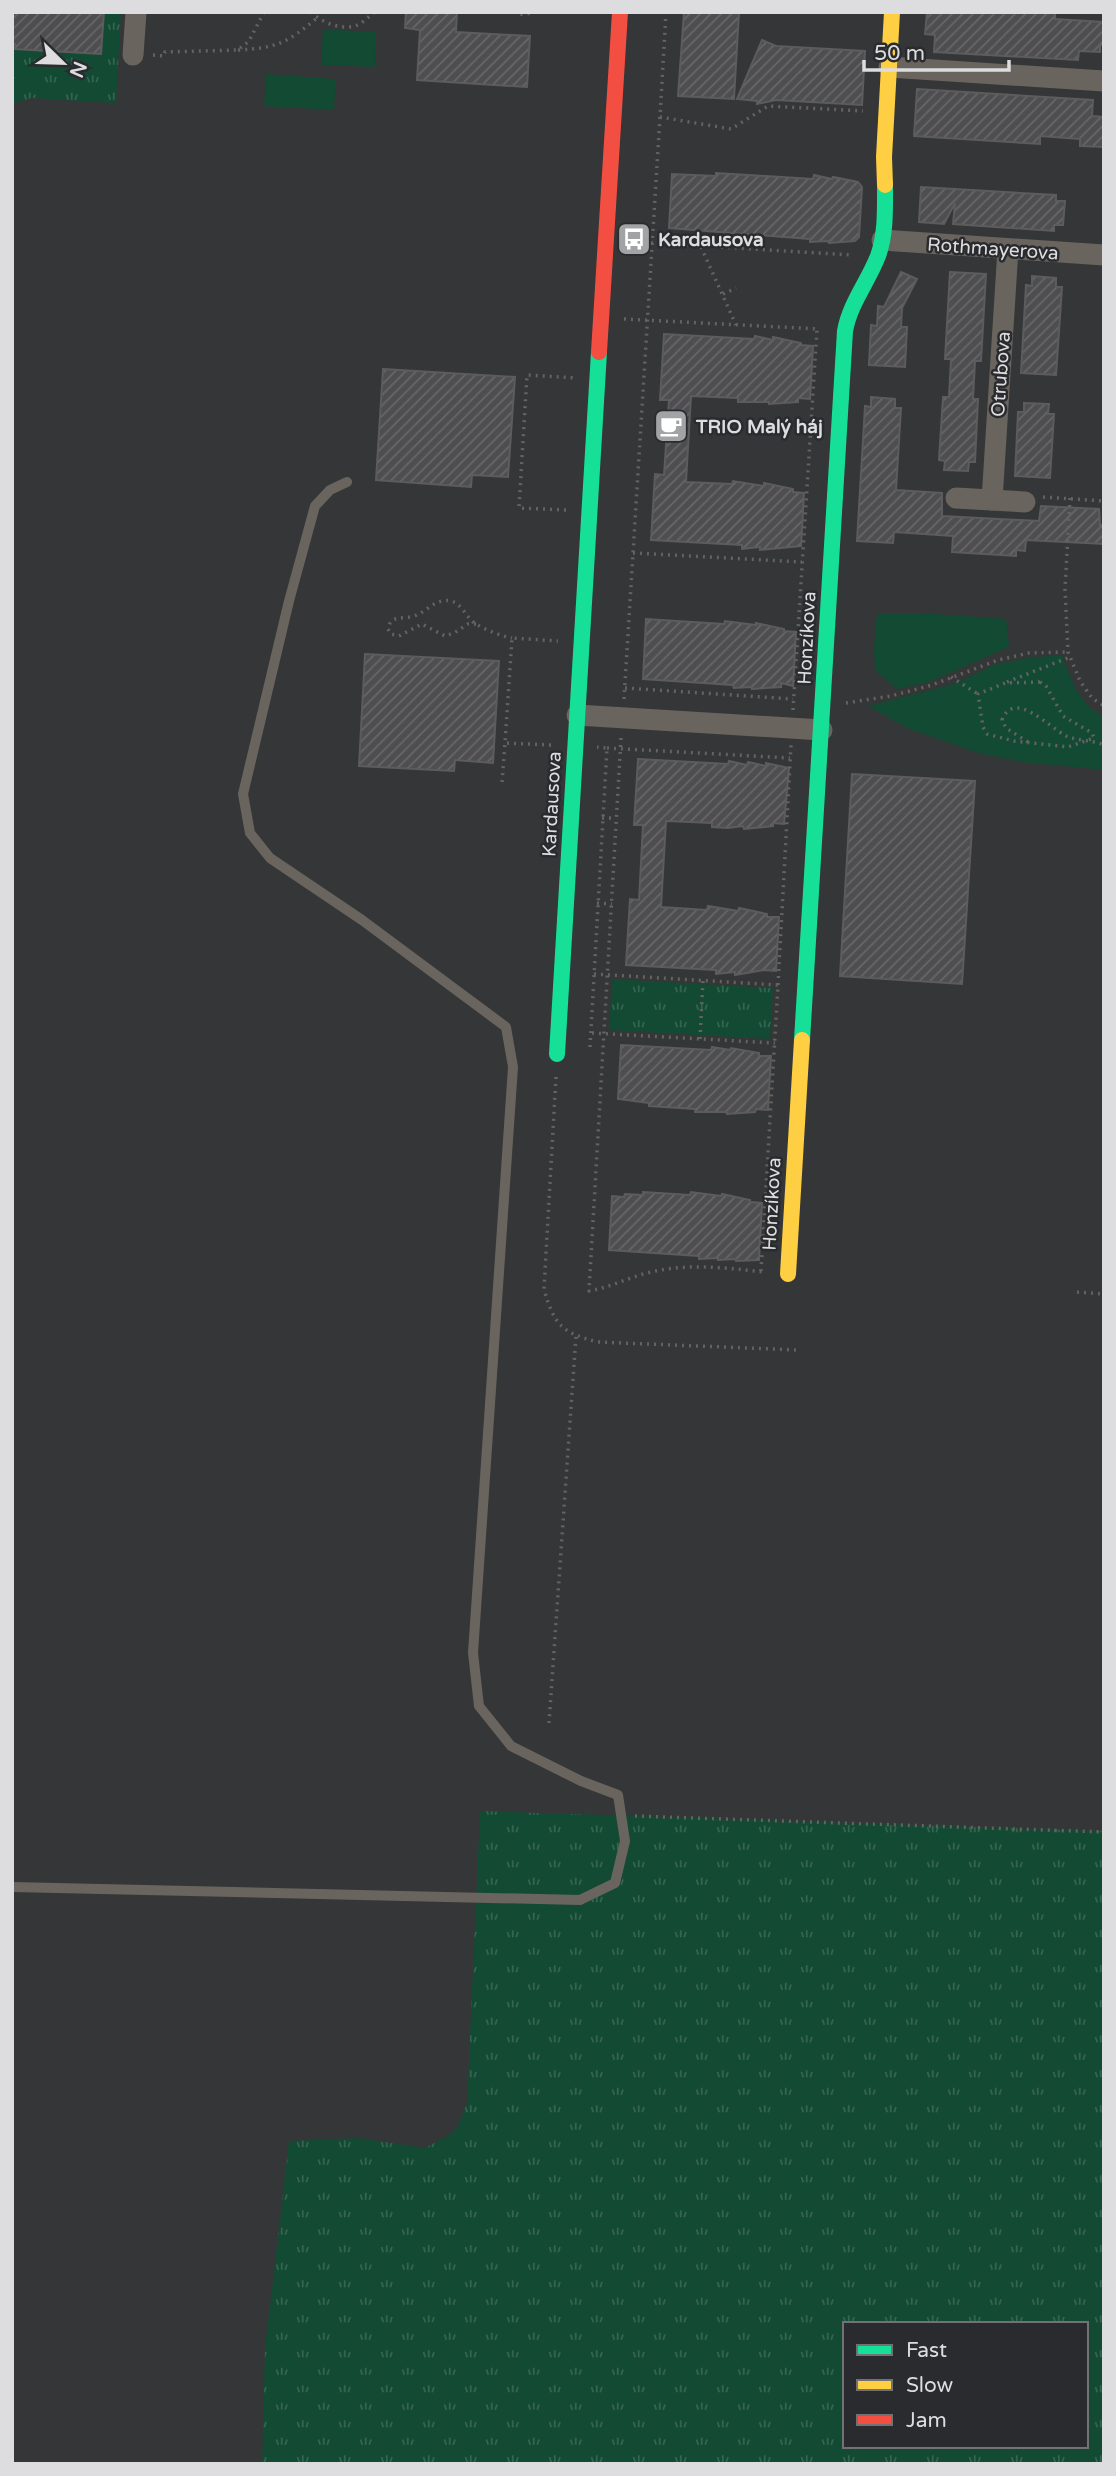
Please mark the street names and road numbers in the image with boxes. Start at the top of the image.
street label: Rothmayerova [926,233,1059,265]
street label: Otrubova [987,331,1015,418]
street label: Honzíkova [794,591,820,685]
street label: Kardausova [538,751,566,857]
street label: Honzíkova [759,1157,785,1251]

